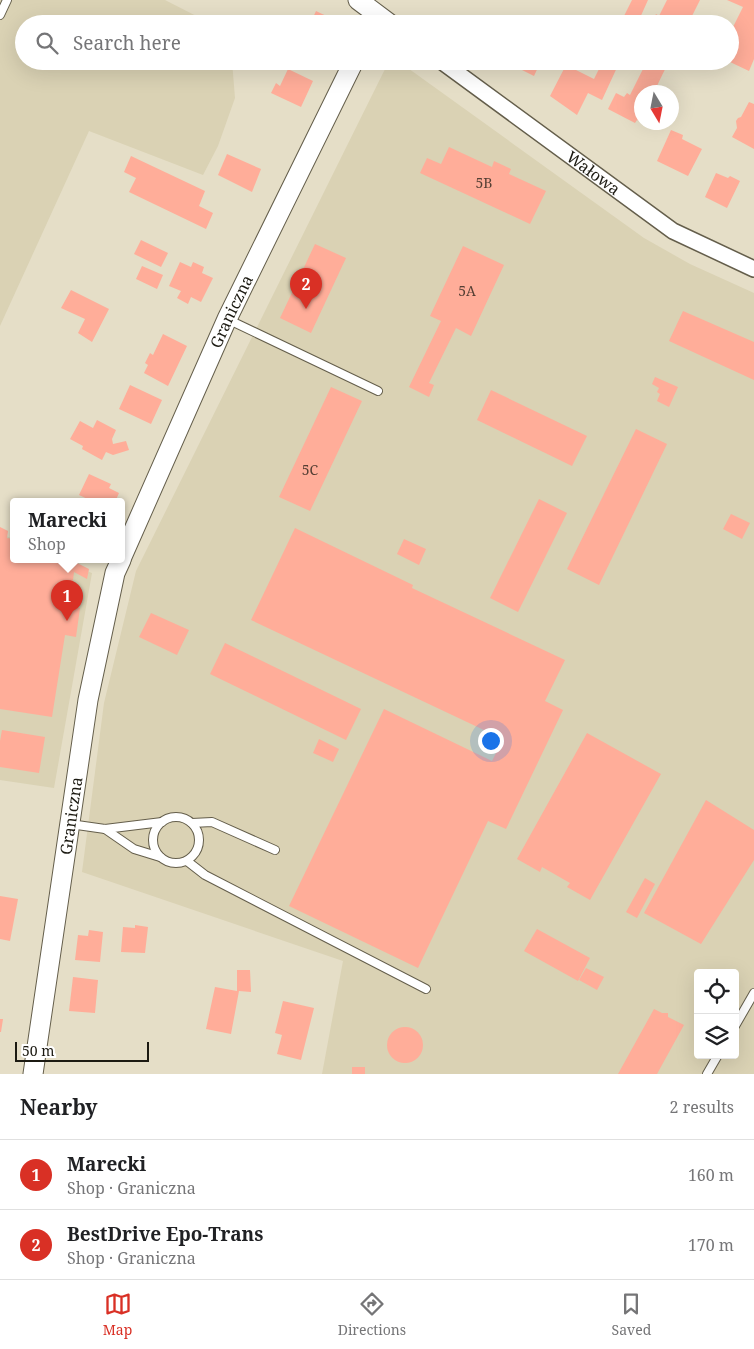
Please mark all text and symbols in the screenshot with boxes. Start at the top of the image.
search box [15,15,739,70]
icon: search [33,29,61,57]
text: Search here [73,30,181,56]
north arrow [634,85,679,130]
street label: Wałowa [562,146,625,200]
house number: 5B [476,173,492,192]
pin: 2 [290,268,322,309]
street label: Graniczna [205,271,258,351]
house number: 5A [458,281,476,300]
house number: 5C [302,460,319,479]
popup [10,498,125,563]
text: Marecki [28,507,107,533]
text: Shop [28,533,66,555]
pin: 1 [51,580,83,621]
your location [478,728,504,754]
street label: Graniczna [54,775,88,856]
map controls [694,969,739,1059]
button: locate [694,969,739,1014]
button: layers [694,1014,739,1059]
scale bar [15,1039,149,1062]
text: 50 m [22,1041,55,1060]
text: Nearby [20,1093,98,1121]
text: 2 results [670,1096,734,1118]
text: Marecki [67,1151,146,1177]
text: 1 [31,1164,41,1186]
text: 160 m [688,1164,734,1186]
text: Shop · Graniczna [67,1177,196,1199]
text: BestDrive Epo-Trans [67,1221,263,1247]
text: 2 [31,1234,41,1256]
text: 170 m [688,1234,734,1256]
text: Shop · Graniczna [67,1247,196,1269]
tab: Map [103,1290,132,1339]
tab: Directions [338,1290,406,1339]
tab: Saved [612,1290,651,1339]

